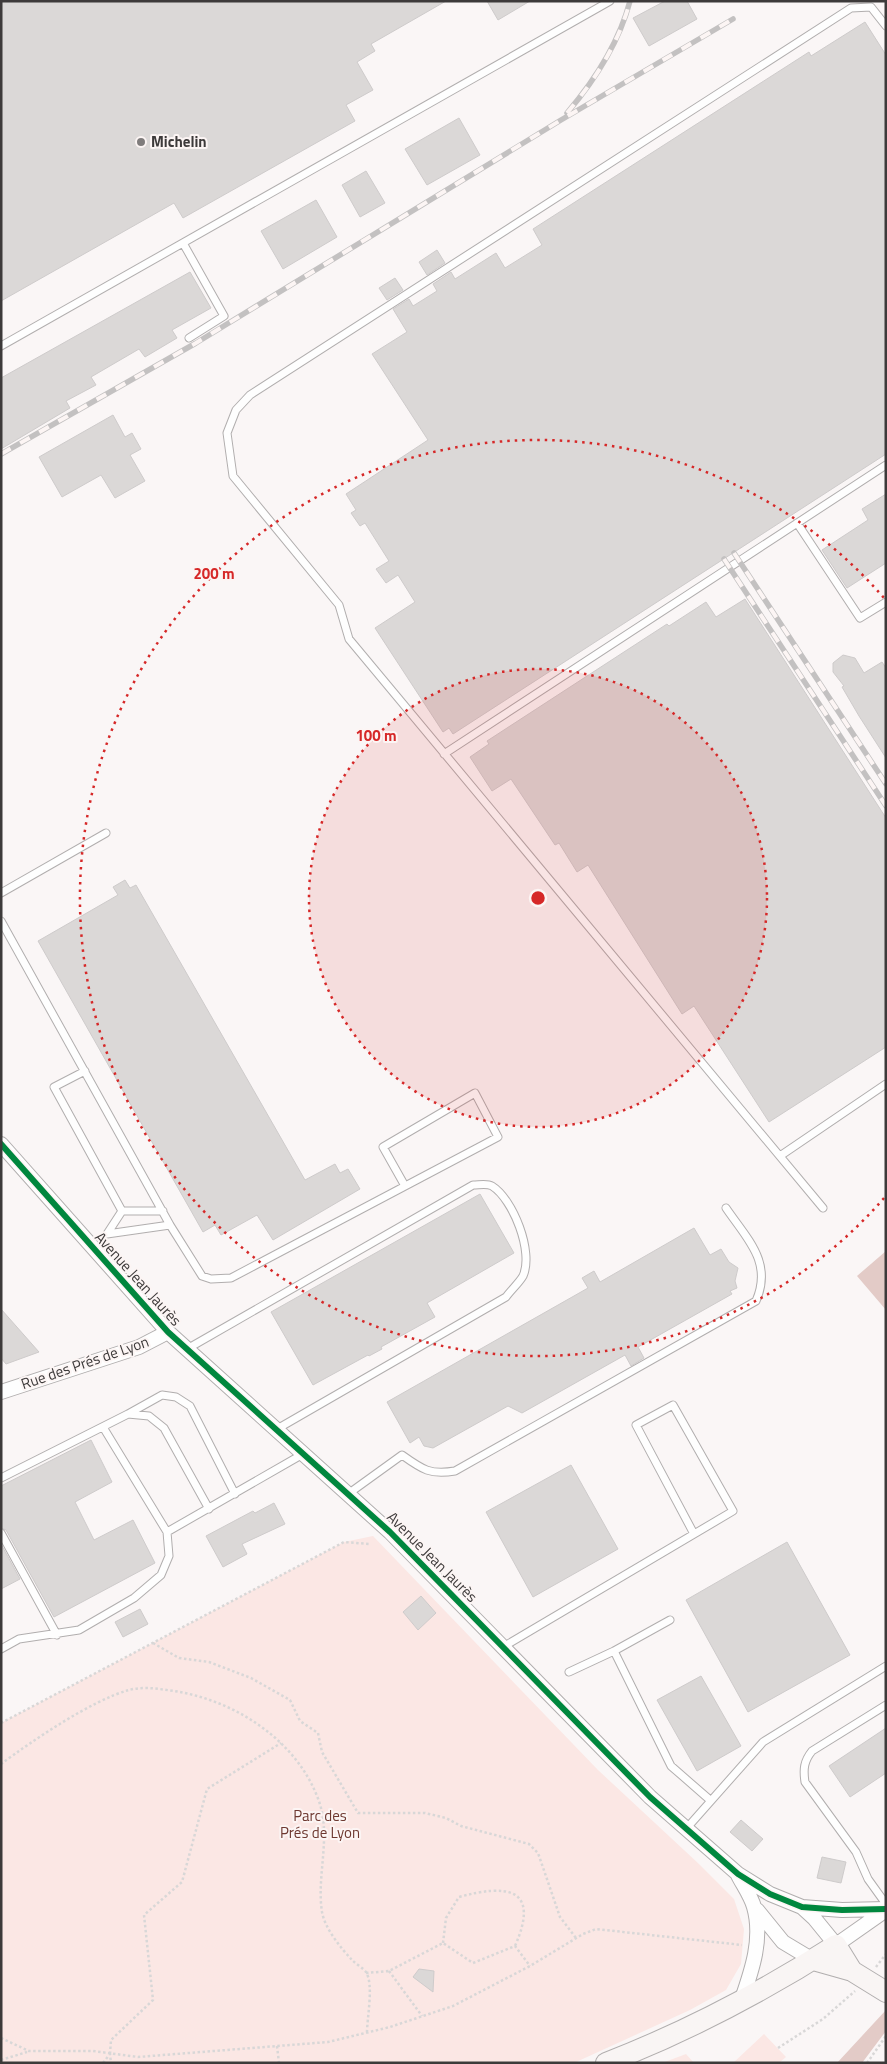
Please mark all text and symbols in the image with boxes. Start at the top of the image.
place label: Michelin [151,130,207,153]
marker: Michelin [135,136,147,148]
text: 200 m [193,562,235,585]
text: 100 m [355,724,397,747]
centre of rings [529,889,547,907]
street label: Avenue Jean Jaurès [90,1226,187,1331]
street label: Rue des Prés de Lyon [18,1330,152,1395]
street label: Avenue Jean Jaurès [382,1506,483,1607]
park label: Parc des Prés de Lyon [280,1804,360,1844]

